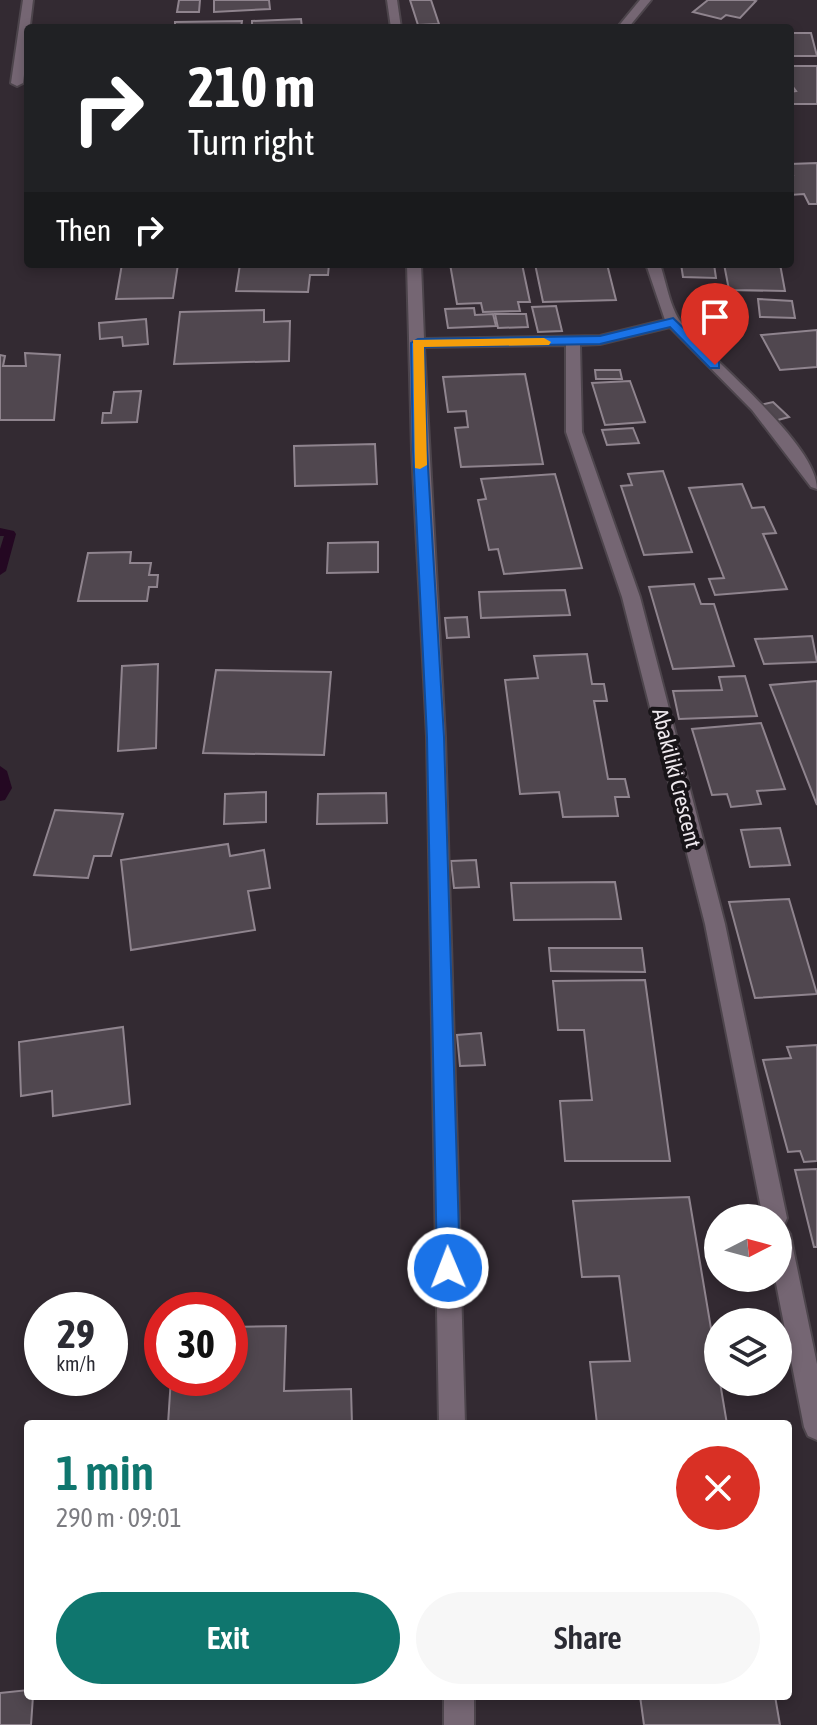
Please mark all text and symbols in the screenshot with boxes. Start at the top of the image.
text: 210 m [188,55,315,119]
icon: right [56,56,160,160]
text: Turn right [188,121,315,163]
icon: right [127,208,171,252]
text: Then [56,213,111,247]
pin [681,283,749,365]
icon: arrive [693,295,737,339]
street label: Abakiliki Crescent [647,706,707,850]
north arrow [704,1204,792,1292]
map controls [704,1204,792,1396]
position arrow [406,1226,490,1310]
speed limit sign: 30 [144,1292,248,1396]
button: layers [704,1308,792,1396]
text: 29 [57,1311,95,1356]
text: km/h [56,1352,96,1375]
text: 1 min [56,1445,154,1500]
button: close [676,1446,760,1530]
text: 290 m · 09:01 [56,1503,182,1533]
button: Exit [56,1592,400,1684]
button: Share [416,1592,760,1684]

